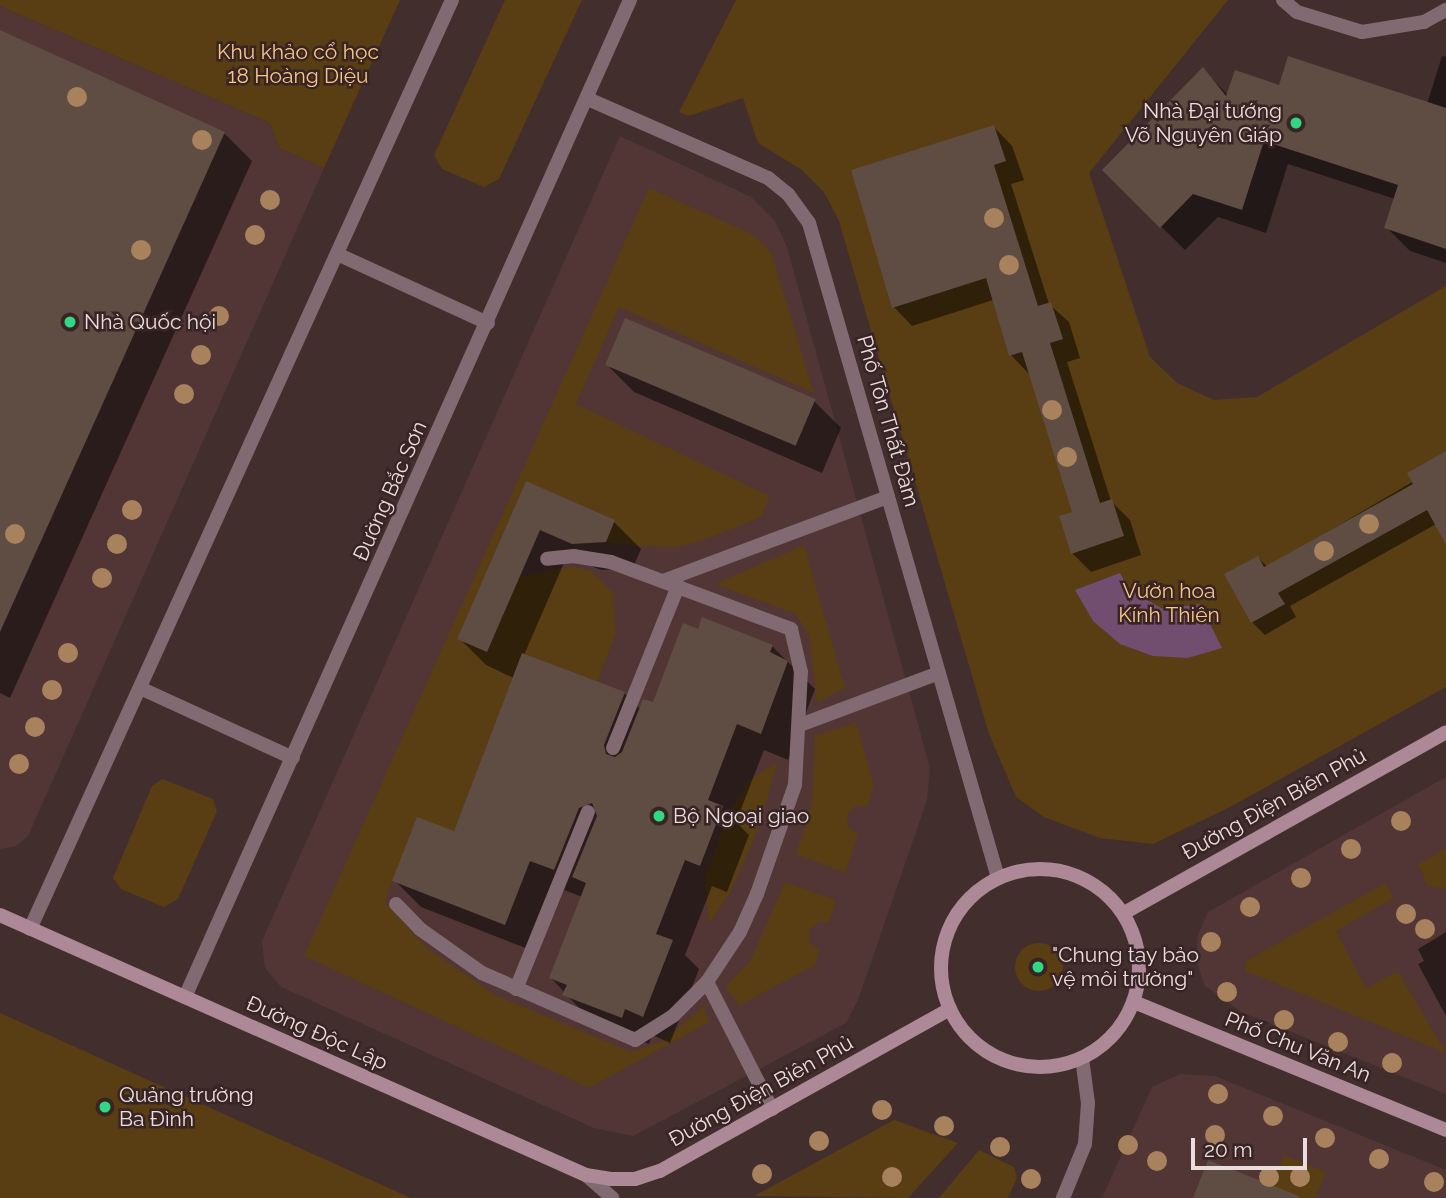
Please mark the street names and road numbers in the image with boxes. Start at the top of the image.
street label: Phố Tôn Thất Đàm [851,332,925,510]
street label: Đường Bắc Sơn [348,417,432,565]
street label: Đường Điện Biên Phủ [1178,743,1370,865]
street label: Đường Độc Lập [243,991,391,1075]
street label: Phố Chu Văn An [1221,1006,1375,1088]
street label: Đường Điện Biên Phủ [665,1030,857,1152]

